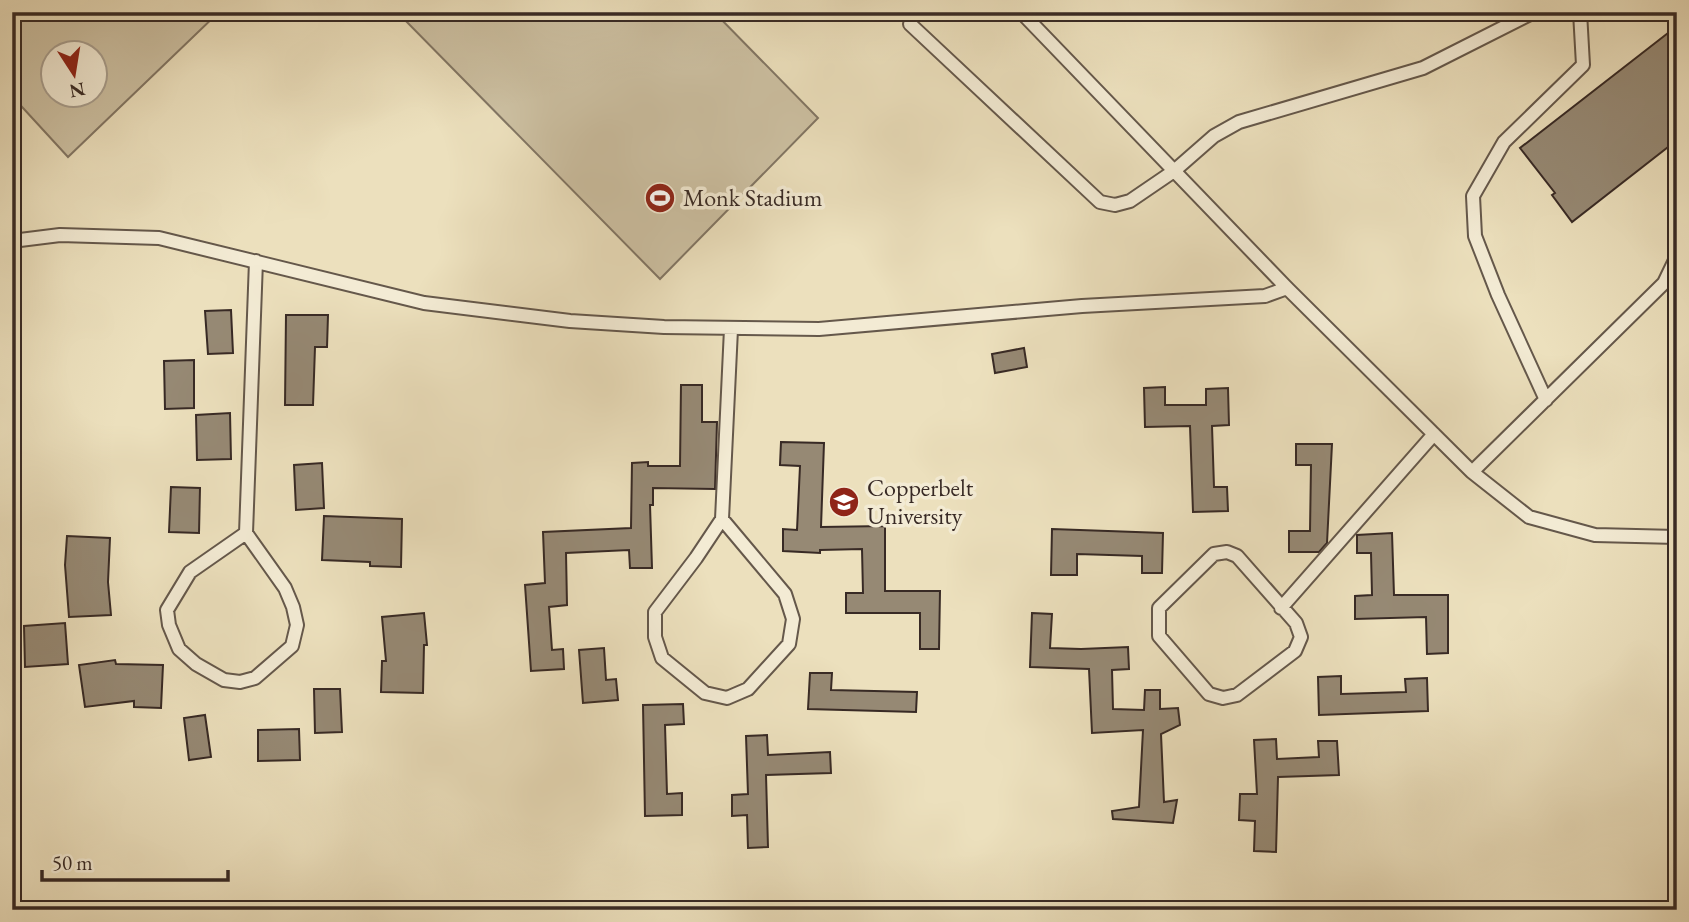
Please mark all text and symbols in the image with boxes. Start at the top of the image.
north arrow [38,38,108,108]
text: N [67,76,88,104]
sports icon: Monk Stadium [643,181,677,215]
place label: Monk Stadium [683,182,823,213]
place label: Copperbelt University [867,472,974,531]
school or university icon: Copperbelt University [827,485,861,519]
scale bar [42,838,228,882]
text: 50 m [52,849,93,876]

